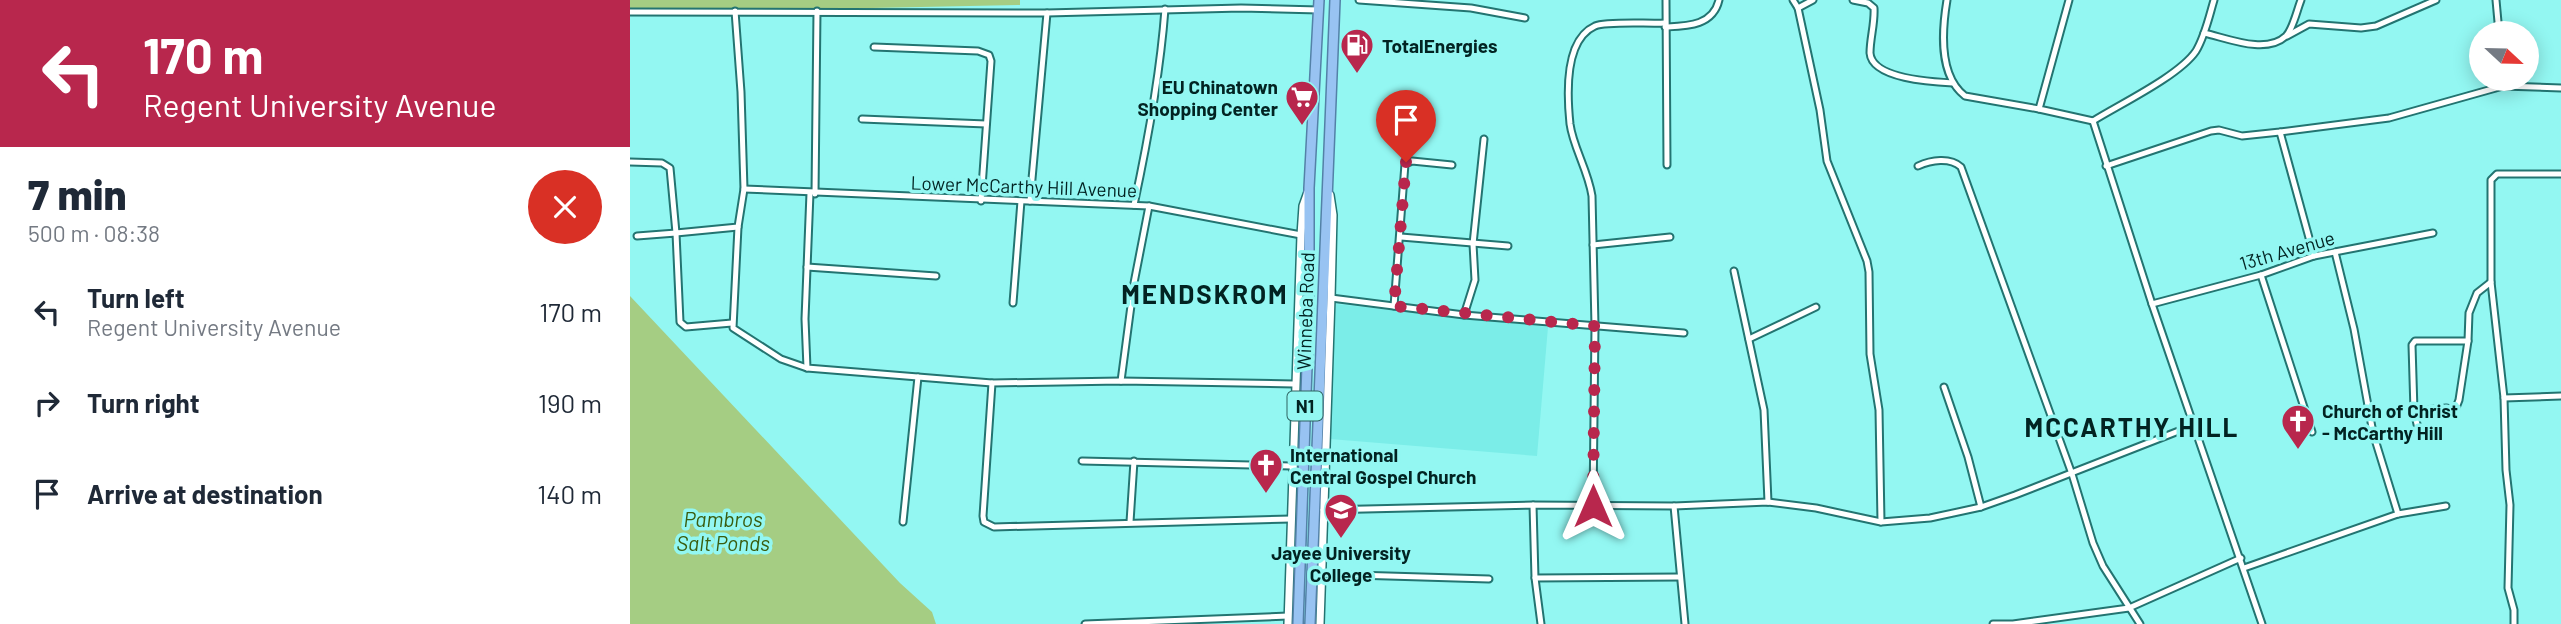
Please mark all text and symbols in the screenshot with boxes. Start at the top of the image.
north arrow [2469,21,2539,91]
map controls [2469,21,2539,91]
text: 170 m [143,25,263,84]
fuel station icon: TotalEnergies [1338,26,1376,75]
icon: left [28,28,119,119]
place label: TotalEnergies [1382,34,1498,57]
place label: EU Chinatown Shopping Center [1138,75,1279,120]
supermarket icon: EU Chinatown Shopping Center [1283,78,1321,127]
text: Regent University Avenue [143,85,496,123]
pin [1376,90,1436,162]
icon: arrive [1387,101,1425,139]
text: 7 min [28,168,127,218]
button: close [528,170,602,244]
street label: Lower McCarthy Hill Avenue [910,171,1138,201]
text: 500 m · 08:38 [28,219,160,247]
street label: 13th Avenue [2237,225,2337,275]
street label: Winneba Road [1291,252,1319,370]
district label: MENDSKROM [1121,278,1289,309]
text: Turn left [87,282,185,313]
icon: left [28,293,66,331]
text: 170 m [539,296,602,327]
text: Regent University Avenue [87,313,341,341]
icon: right [28,384,66,422]
text: Turn right [87,387,200,418]
text: 190 m [538,387,602,418]
road number: N1 [1288,392,1322,420]
place label: Church of Christ - McCarthy Hill [2322,399,2458,444]
church icon: Church of Christ - McCarthy Hill [2279,402,2317,451]
district label: MCCARTHY HILL [2025,411,2239,442]
place label: International Central Gospel Church [1290,443,1476,488]
church icon: International Central Gospel Church [1247,446,1285,495]
position arrow [1556,469,1630,543]
icon: arrive [28,475,66,513]
text: Arrive at destination [87,478,323,509]
text: 140 m [537,478,602,509]
school or university icon: Jayee University College [1322,491,1360,540]
water label: Pambros Salt Ponds [676,506,770,555]
place label: Jayee University College [1271,541,1411,586]

